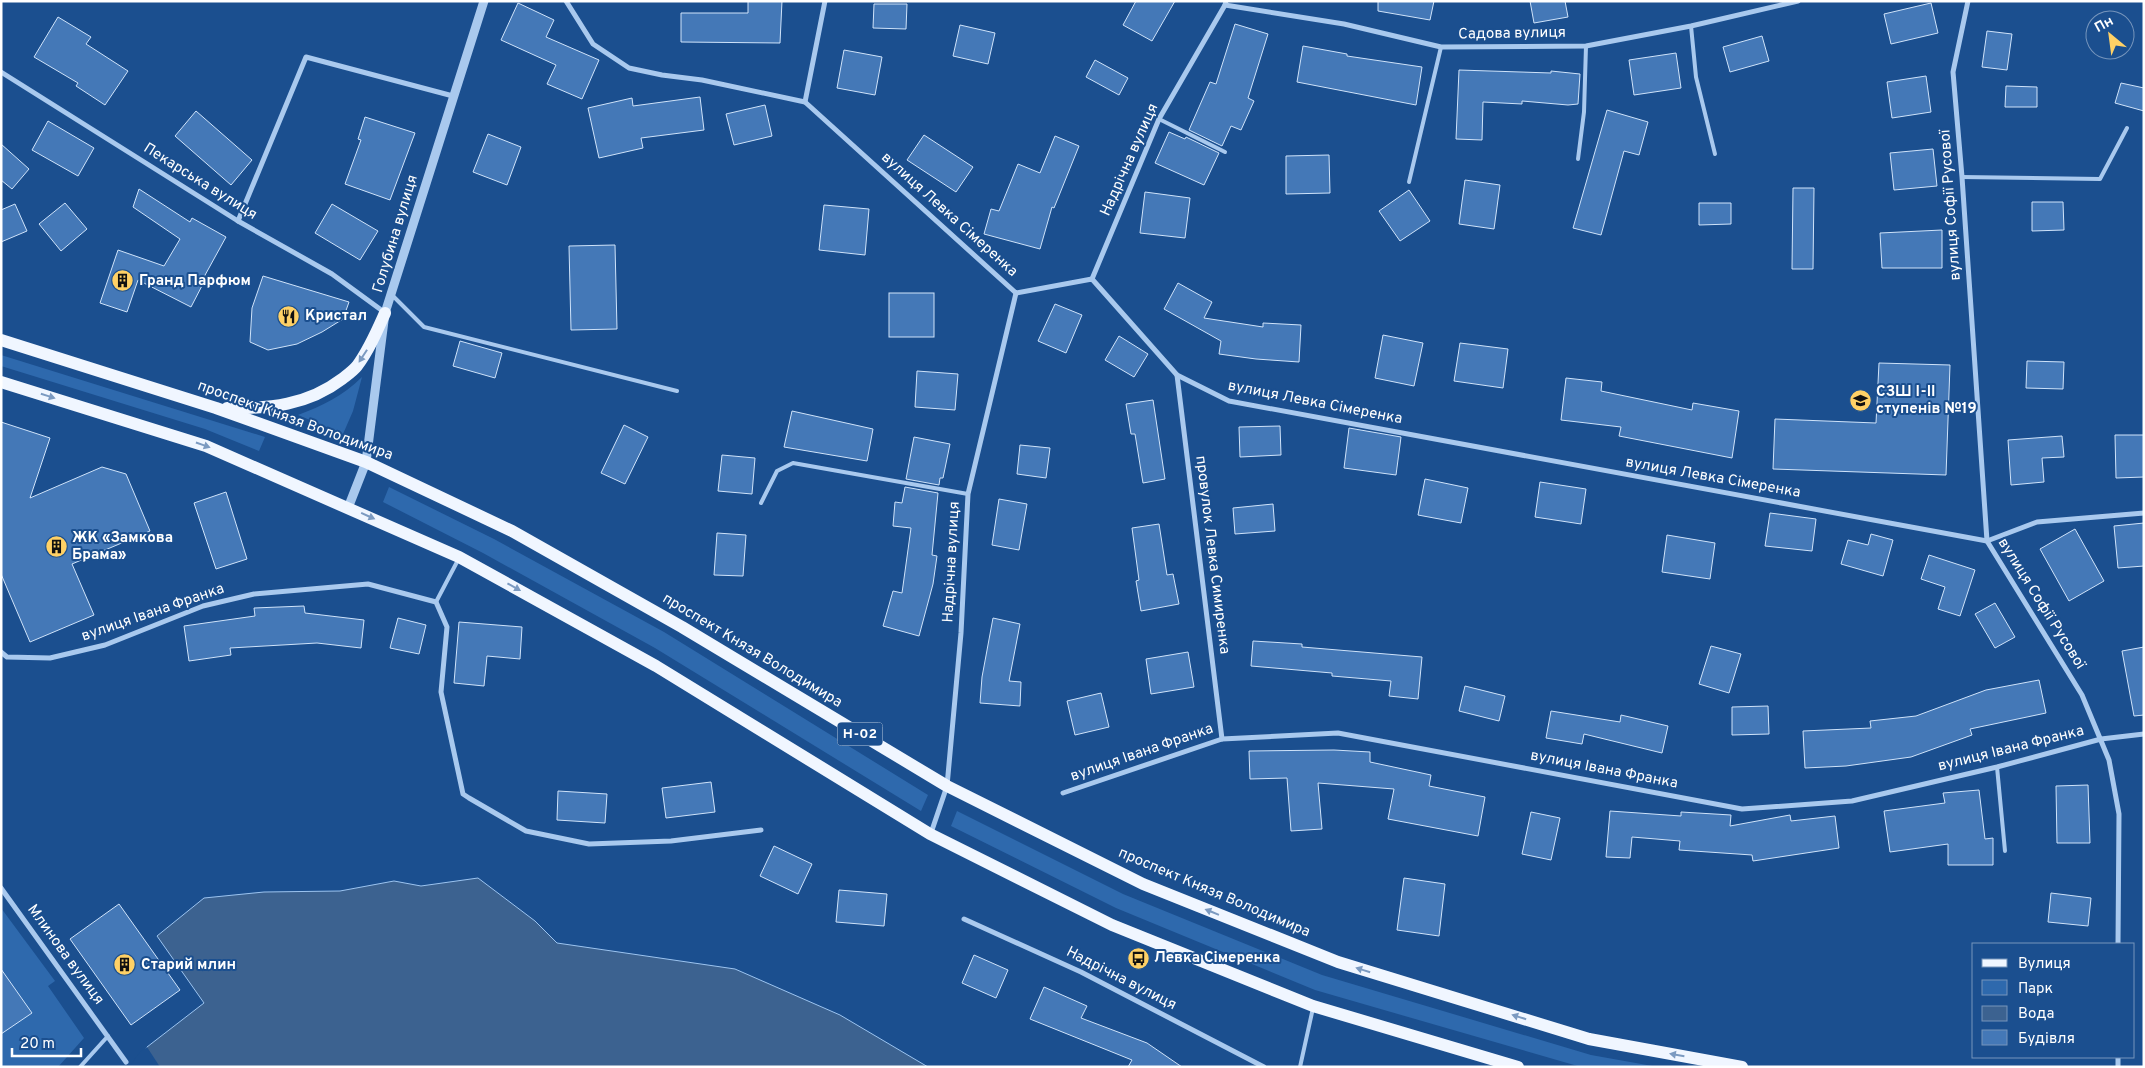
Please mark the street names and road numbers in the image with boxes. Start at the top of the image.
street label: Садова вулиця [1458,24,1566,44]
street label: Надрічна вулиця [1097,101,1163,219]
street label: вулиця Софії Русової [1936,128,1966,281]
street label: Пекарська вулиця [140,139,260,225]
street label: вулиця Левка Сімеренка [877,149,1021,281]
street label: Голубина вулиця [369,173,423,295]
street label: проспект Князя Володимира [195,377,395,465]
street label: вулиця Левка Сімеренка [1226,377,1404,429]
street label: вулиця Левка Сімеренка [1624,453,1802,503]
street label: провулок Левка Симиренка [1190,455,1234,655]
street label: Надрічна вулиця [939,501,965,623]
street label: вулиця Софії Русової [1993,535,2090,674]
street label: вулиця Івана Франка [79,580,227,646]
street label: проспект Князя Володимира [659,590,845,712]
street label: вулиця Івана Франка [1068,720,1216,786]
road number: Н-02 [838,722,882,746]
street label: вулиця Івана Франка [1936,722,2086,776]
street label: вулиця Івана Франка [1529,746,1679,794]
street label: проспект Князя Володимира [1115,844,1313,942]
street label: Млинова вулиця [22,901,108,1009]
street label: Надрічна вулиця [1063,943,1179,1015]

